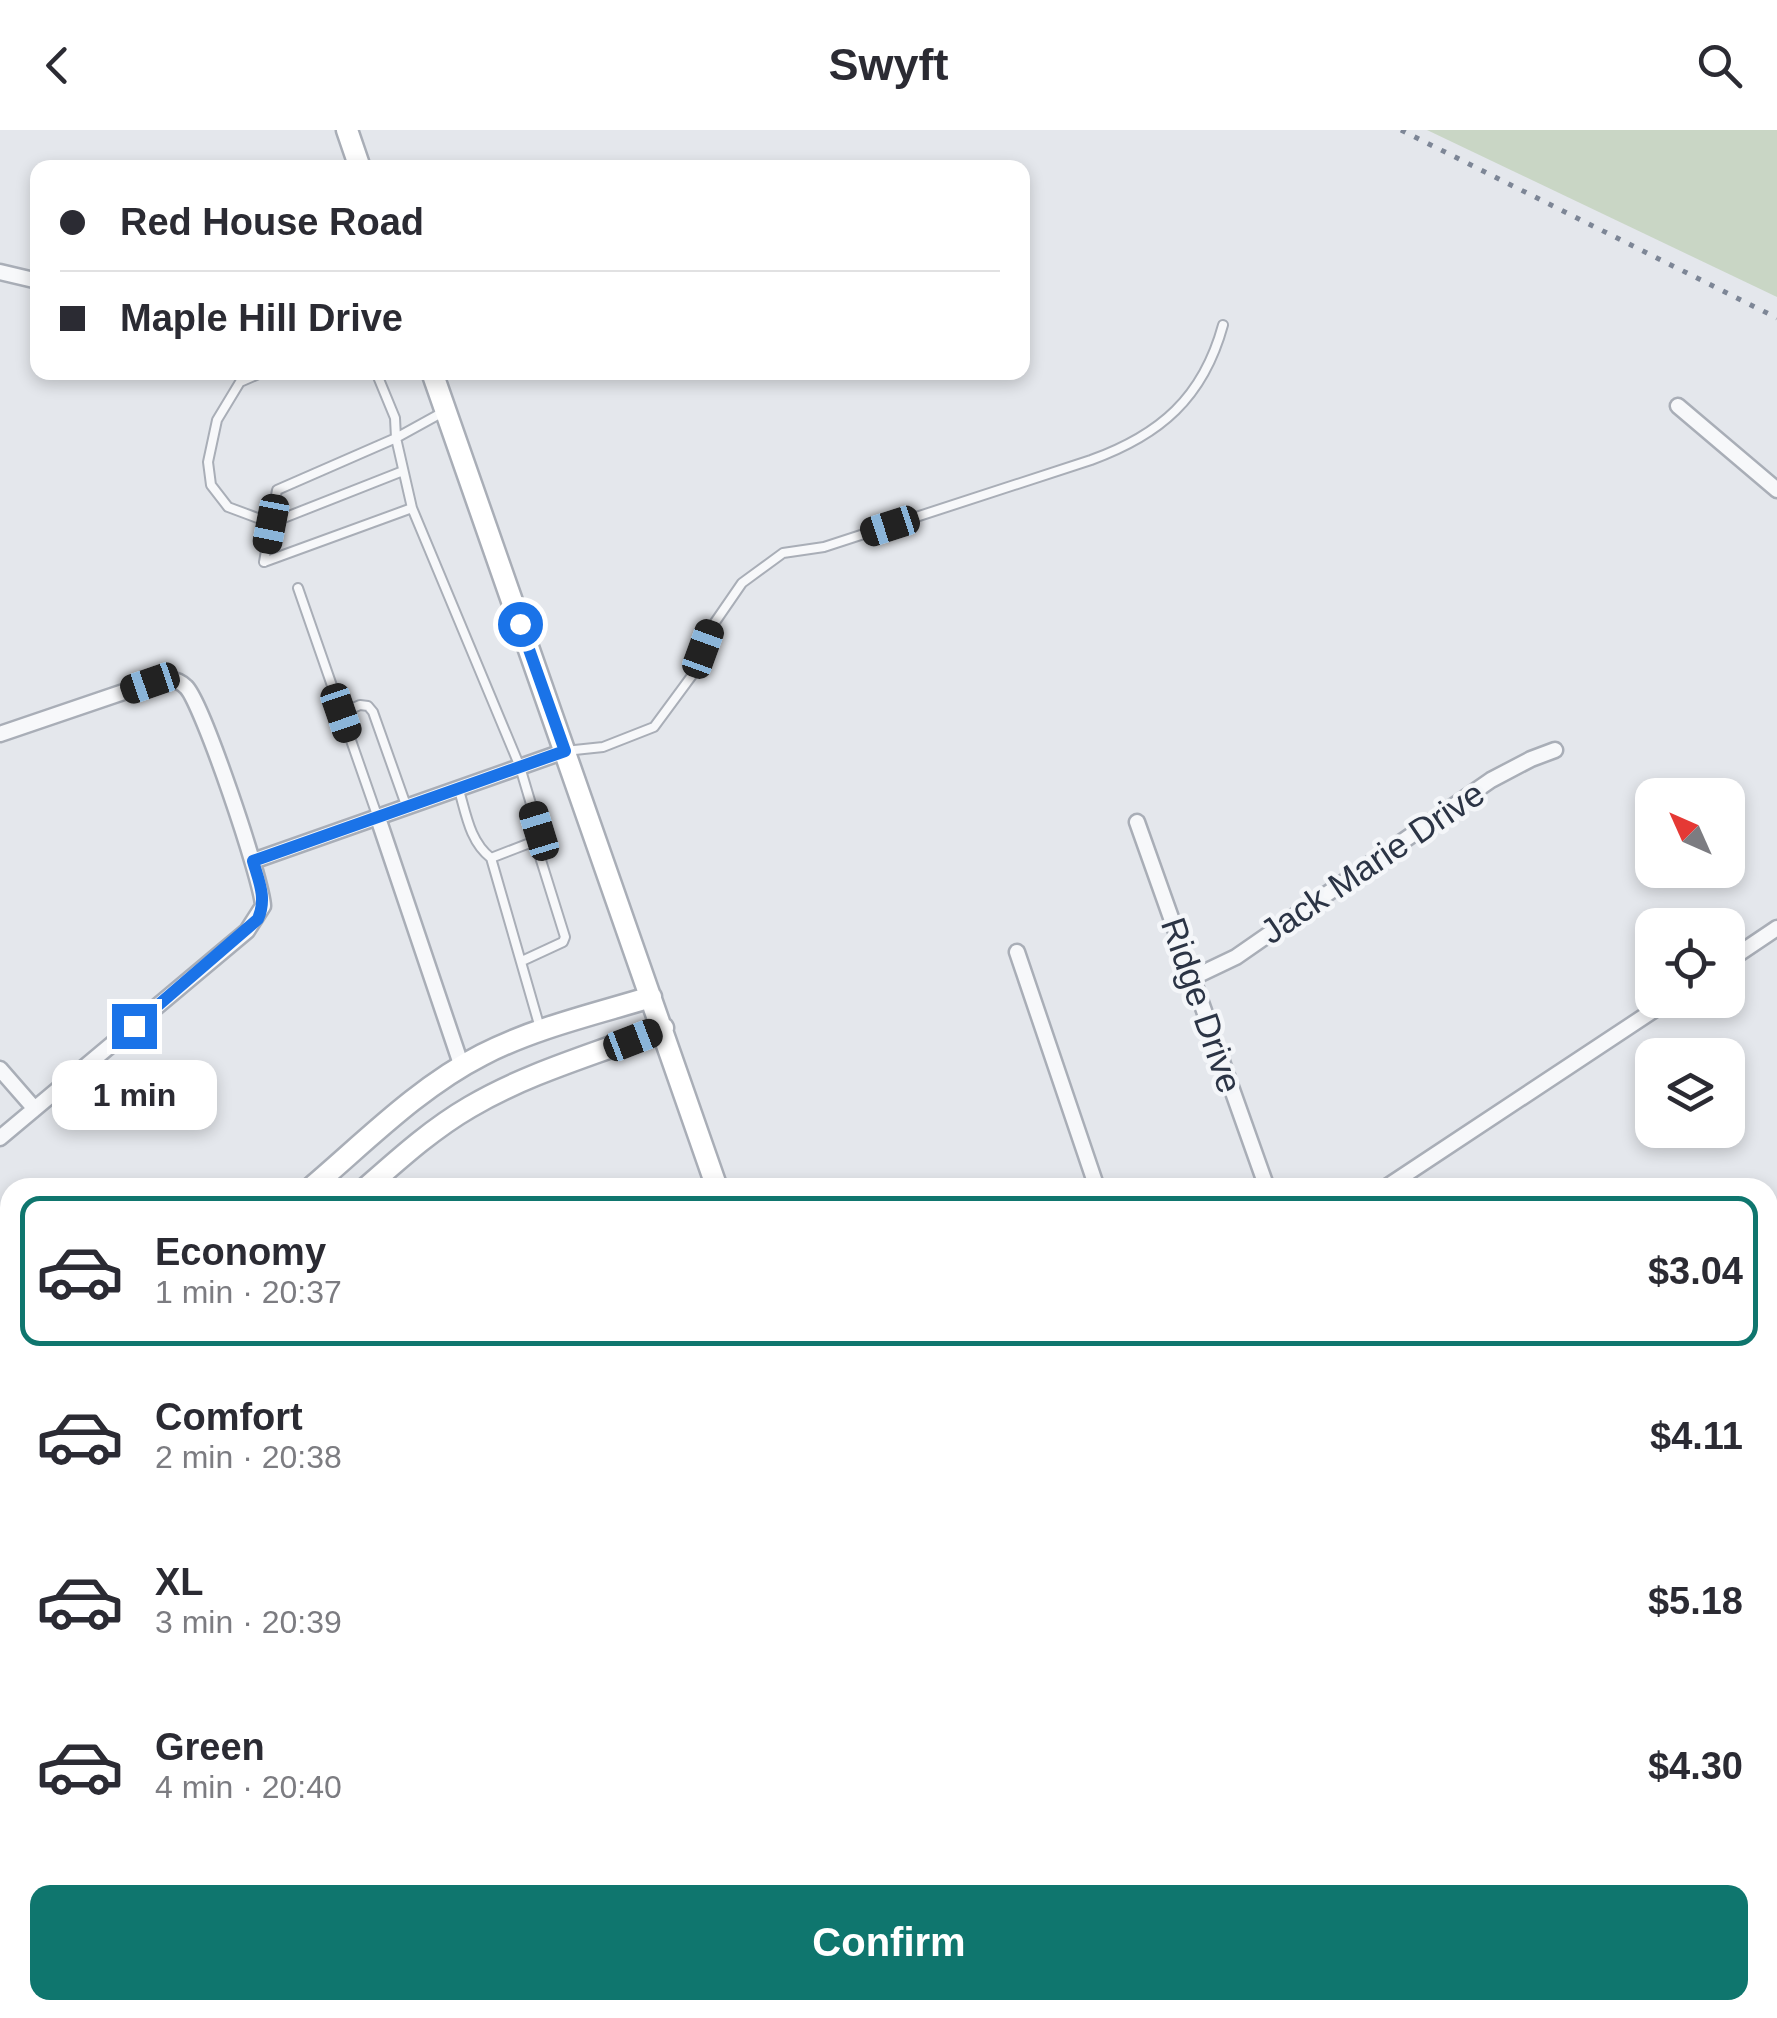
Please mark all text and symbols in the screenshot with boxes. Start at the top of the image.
icon: back [30,38,85,93]
icon: search [1692,38,1747,93]
text: Swyft [828,39,949,90]
text: Red House Road [120,201,424,243]
text: Maple Hill Drive [120,297,403,339]
car [251,492,291,556]
car [857,502,923,550]
route start [498,602,543,647]
car [679,616,727,682]
car [117,659,183,707]
car [317,680,365,746]
street label: Jack Marie Drive [1253,773,1491,951]
north arrow [1635,778,1745,888]
map controls [1635,778,1745,1148]
car [516,798,562,864]
button: locate [1635,908,1745,1018]
street label: Ridge Drive [1154,912,1250,1098]
route end [112,1004,157,1049]
car [600,1015,666,1065]
button: layers [1635,1038,1745,1148]
callout: 1 min [52,1061,216,1131]
text: 1 min [93,1077,176,1113]
icon: car [35,1226,125,1316]
text: Economy [155,1231,326,1273]
text: $3.04 [1648,1250,1743,1292]
text: 1 min · 20:37 [155,1274,342,1310]
icon: car [35,1391,125,1481]
text: Comfort [155,1396,303,1438]
text: $4.11 [1650,1415,1743,1457]
text: 2 min · 20:38 [155,1439,342,1475]
icon: car [35,1556,125,1646]
text: XL [155,1561,204,1603]
text: $5.18 [1648,1580,1743,1622]
text: 3 min · 20:39 [155,1604,342,1640]
icon: car [35,1721,125,1811]
text: Green [155,1726,265,1768]
text: $4.30 [1648,1745,1743,1787]
text: 4 min · 20:40 [155,1769,342,1805]
button: Confirm [30,1885,1748,2000]

